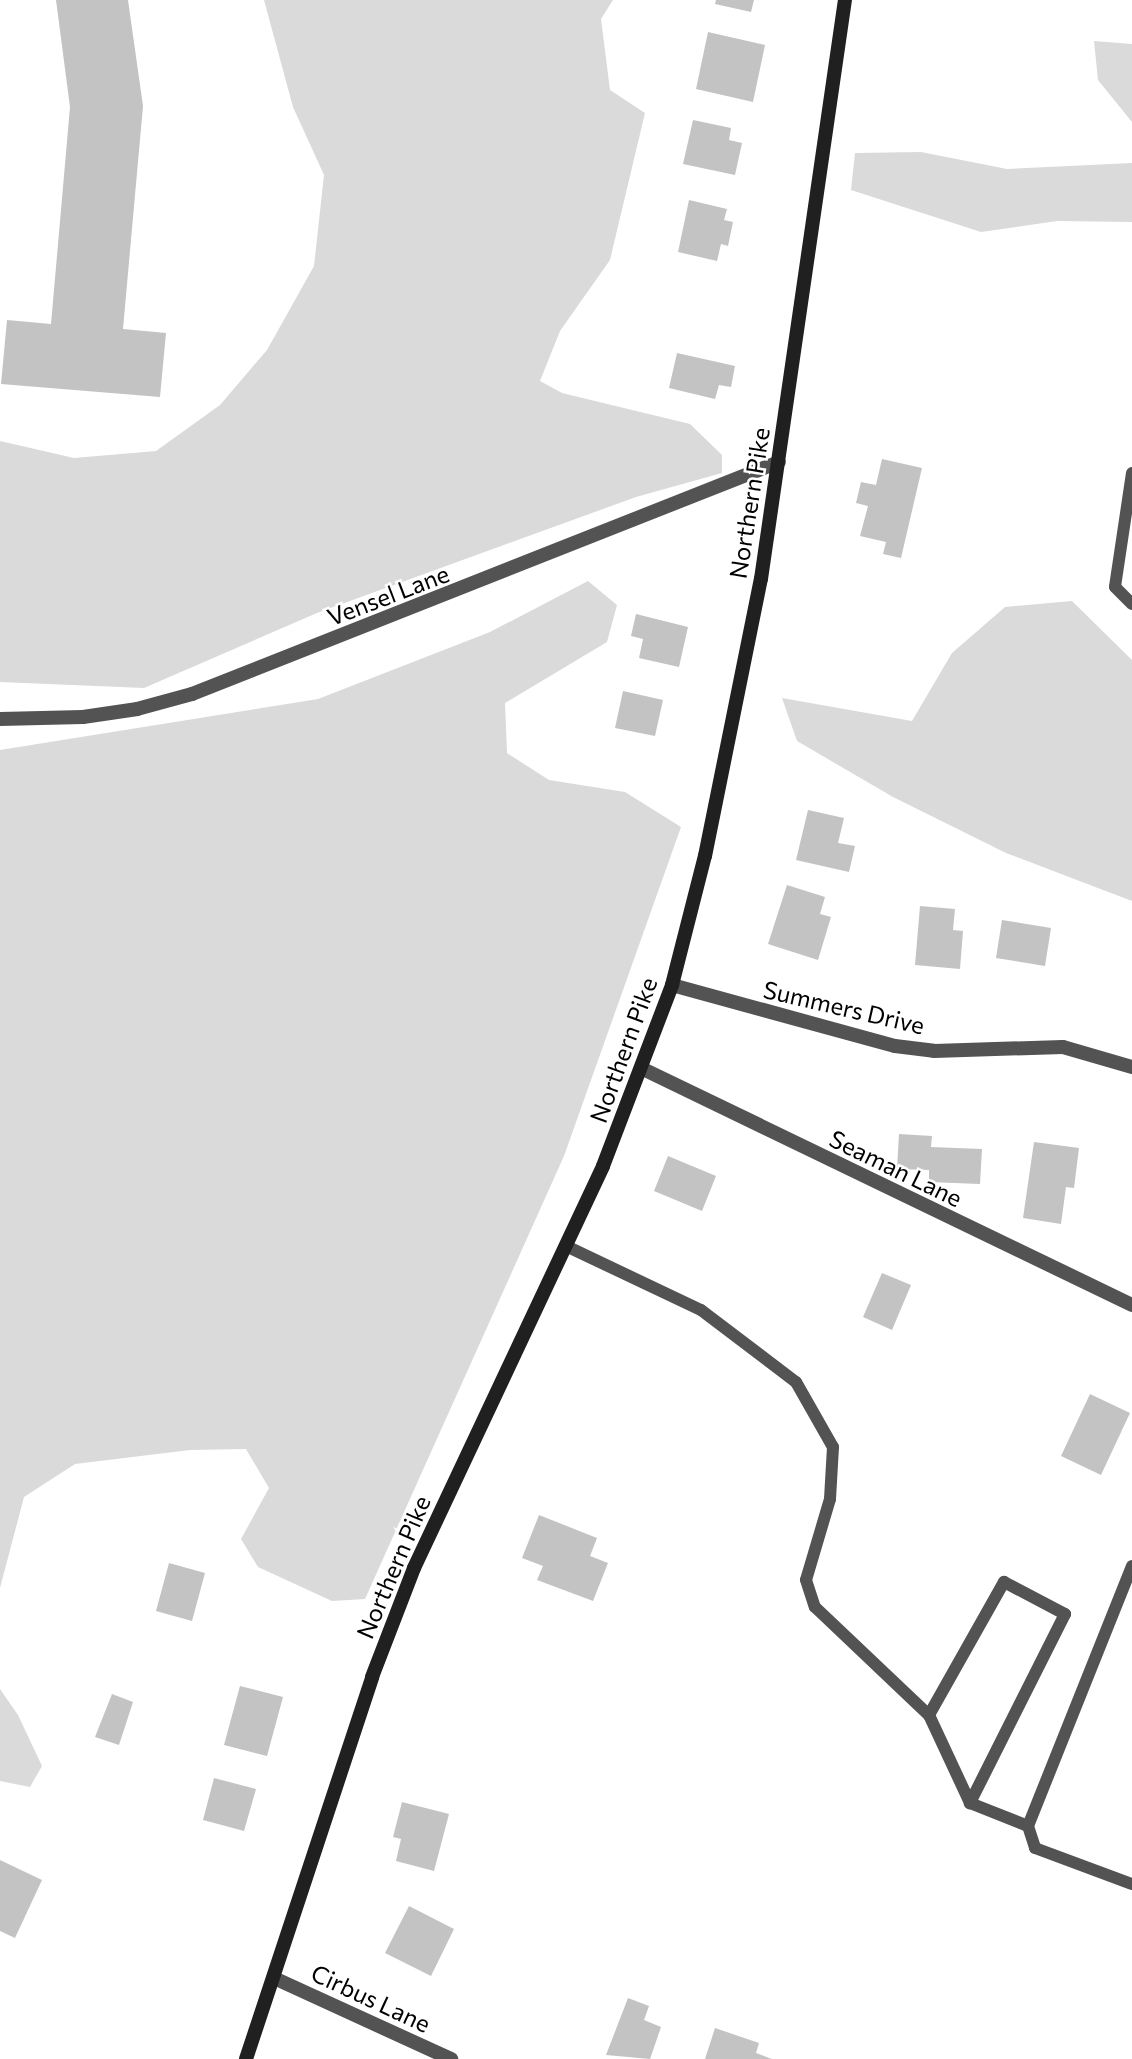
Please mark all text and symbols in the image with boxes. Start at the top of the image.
street label: Northern Pike [723,425,775,581]
street label: Vensel Lane [323,559,453,631]
street label: Northern Pike [583,973,663,1127]
street label: Summers Drive [761,974,927,1040]
street label: Seaman Lane [825,1124,967,1212]
street label: Northern Pike [350,1491,436,1643]
street label: Cirbus Lane [307,1958,435,2038]

